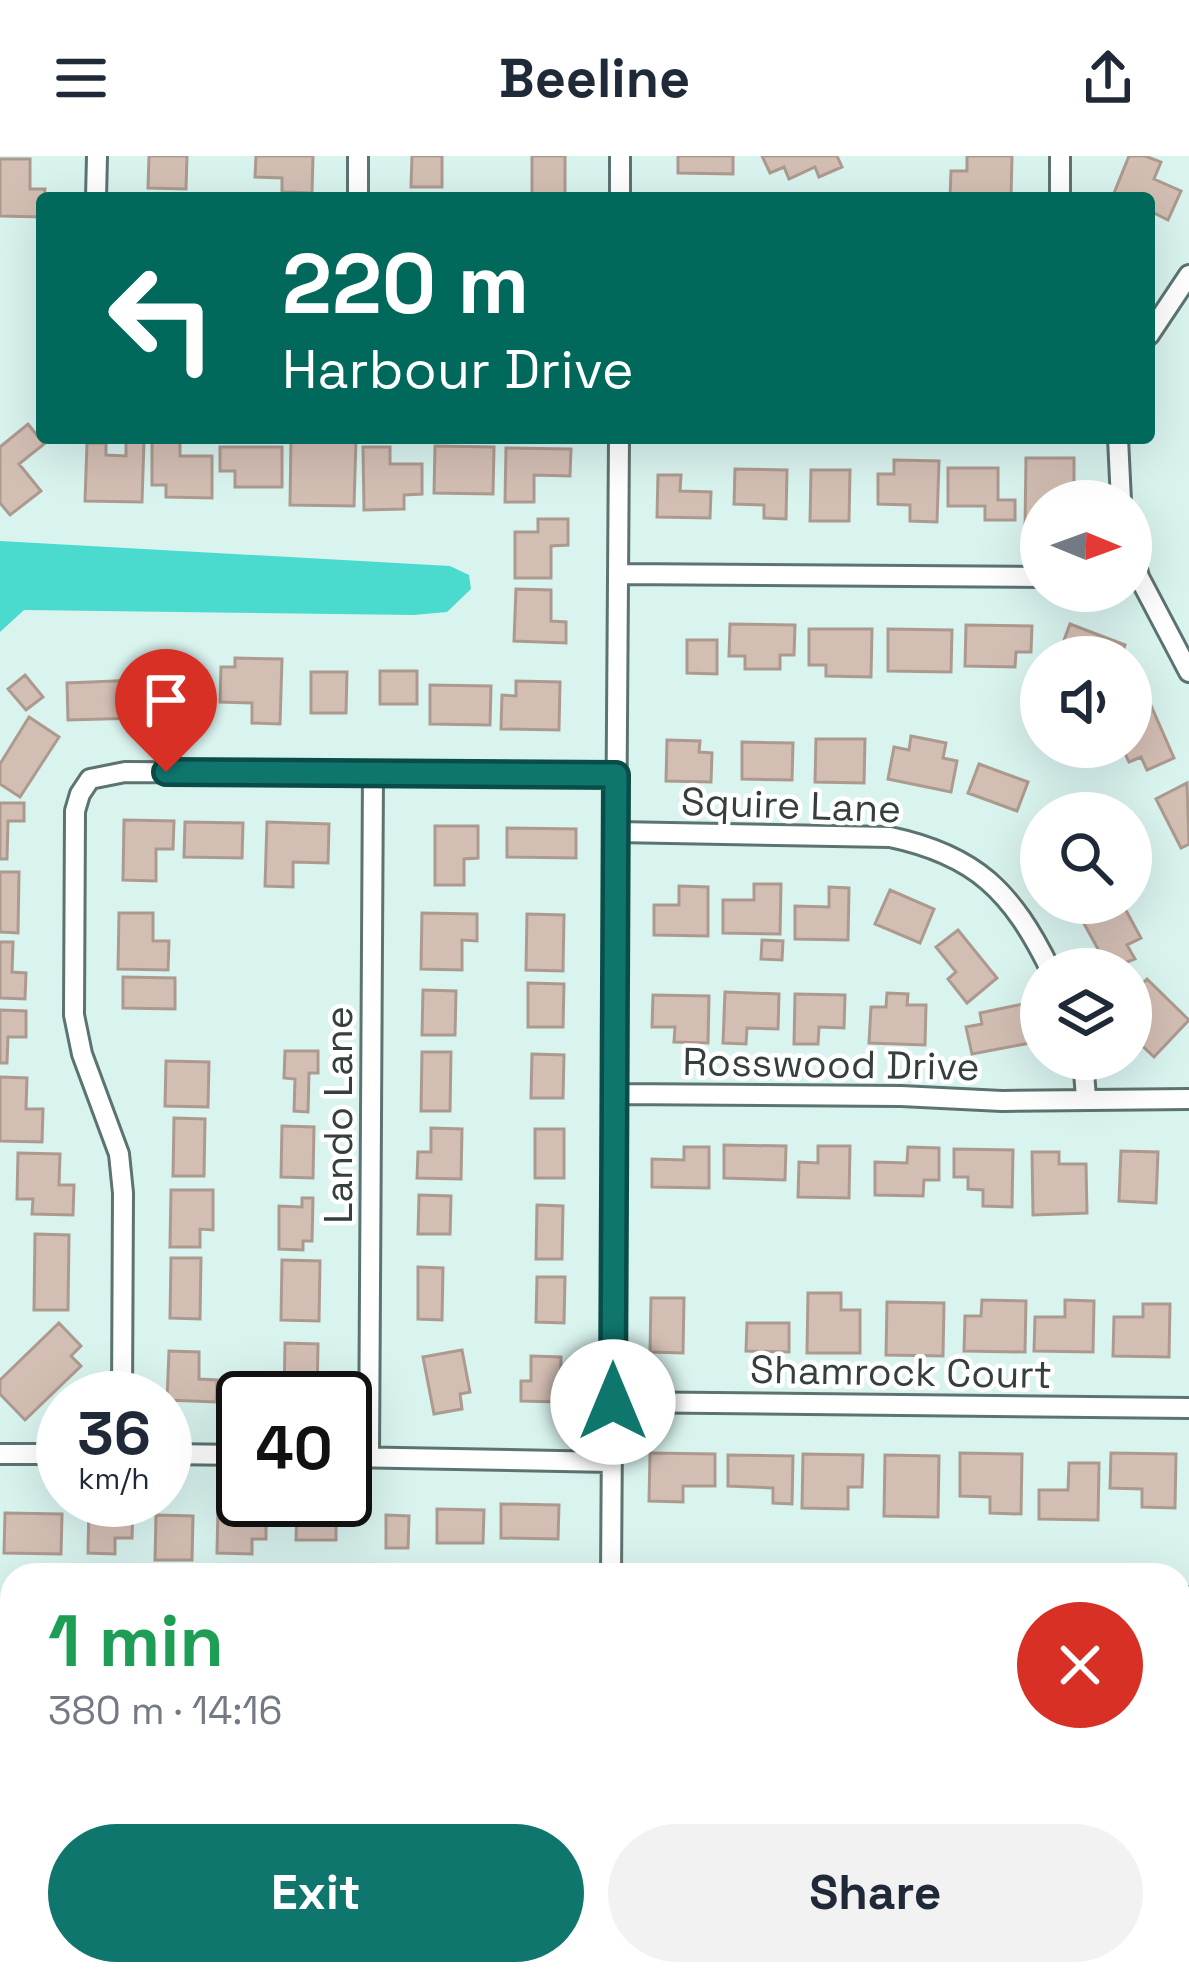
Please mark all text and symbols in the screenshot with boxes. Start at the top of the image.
text: Beeline [499,44,690,113]
icon: menu [48,45,114,111]
icon: share [1075,45,1141,111]
text: 220 m [282,230,529,338]
icon: left [84,240,240,396]
text: Harbour Drive [282,335,634,404]
north arrow [1020,480,1152,612]
map controls [1020,480,1152,1080]
button: sound [1020,636,1152,768]
pin [115,649,217,772]
icon: arrive [133,667,199,733]
street label: Squire Lane [680,777,902,833]
button: search [1020,792,1152,924]
button: layers [1020,948,1152,1080]
street label: Lando Lane [314,1006,363,1224]
street label: Rosswood Drive [682,1037,980,1091]
position arrow [550,1339,676,1465]
street label: Shamrock Court [750,1345,1052,1399]
speed limit sign: 40 [216,1371,372,1527]
text: 36 [77,1395,151,1472]
text: km/h [78,1459,150,1498]
text: 1 min [48,1595,224,1687]
button: close [1017,1602,1143,1728]
text: 380 m · 14:16 [48,1686,282,1735]
button: Exit [48,1824,584,1962]
button: Share [608,1824,1143,1962]

